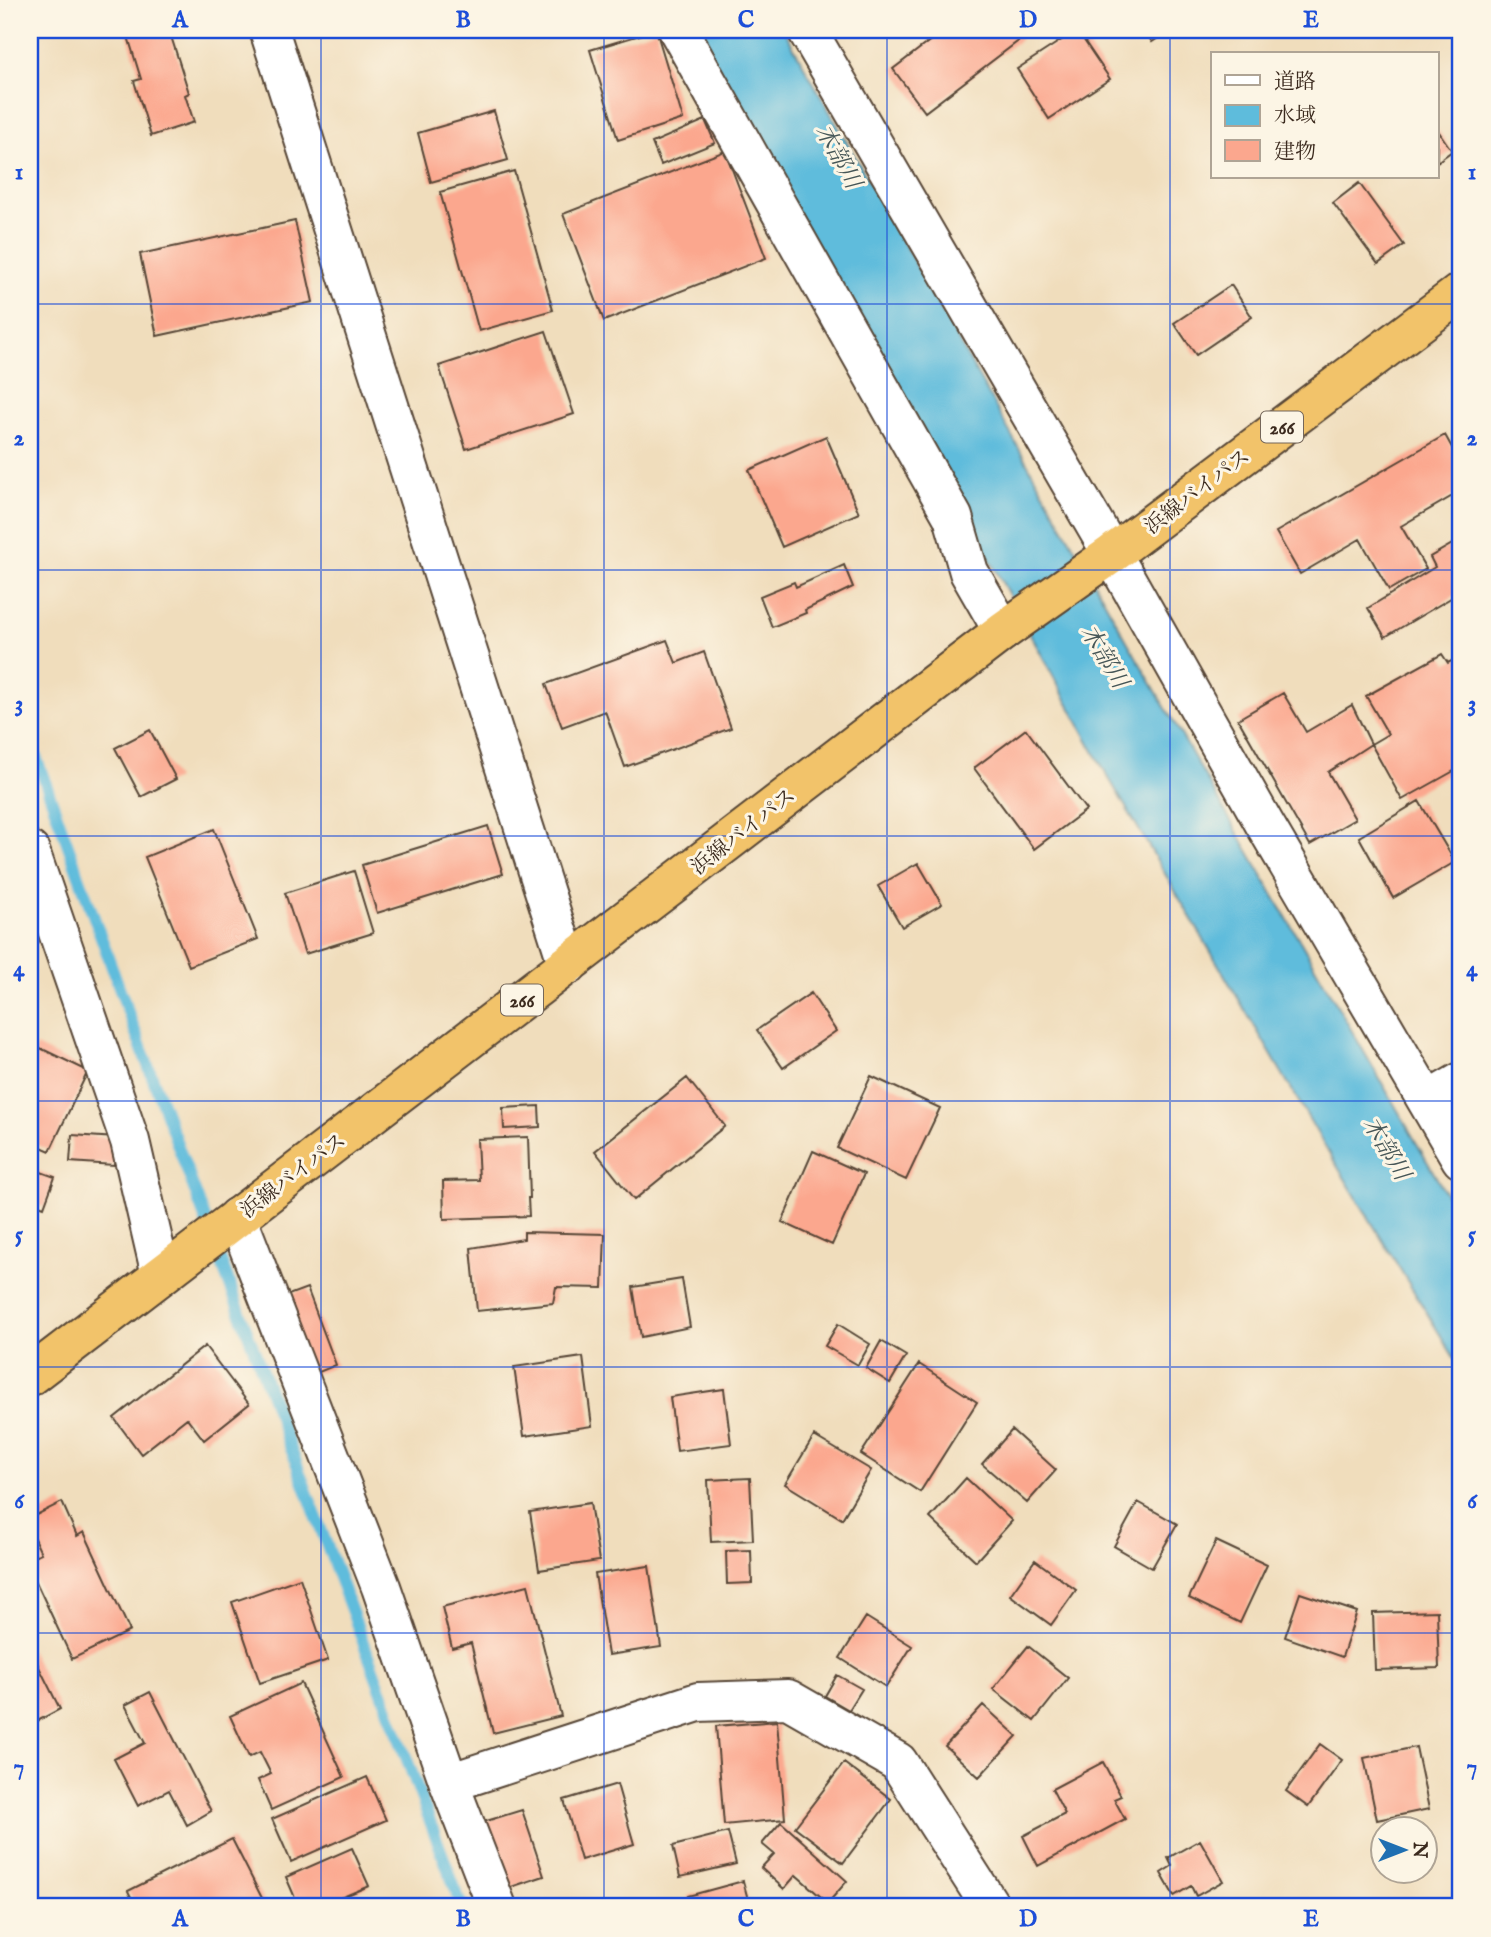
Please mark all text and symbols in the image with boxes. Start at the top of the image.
text: A [171,6,189,35]
text: B [455,6,471,35]
text: C [738,6,755,35]
text: D [1019,6,1037,35]
text: E [1303,6,1319,35]
legend [1211,52,1438,178]
text: 道路 [1274,69,1316,96]
text: 水域 [1274,103,1316,130]
water label: 木部川 [808,120,869,197]
text: 建物 [1274,139,1316,166]
text: 1 [15,158,23,187]
text: 1 [1468,158,1476,187]
road number: 266 [1261,412,1303,442]
text: 2 [14,424,25,453]
text: 2 [1467,424,1478,453]
street label: 浜線バイパス [1140,444,1256,541]
water label: 木部川 [1074,620,1135,696]
text: 3 [15,690,23,719]
text: 3 [1468,690,1476,719]
street label: 浜線バイパス [686,783,802,881]
text: 4 [13,955,25,984]
text: 4 [1466,955,1478,984]
road number: 266 [501,984,543,1016]
water label: 木部川 [1356,1112,1417,1188]
street label: 浜線バイパス [236,1128,352,1225]
text: 5 [15,1221,24,1250]
text: 5 [1468,1221,1477,1250]
text: 6 [14,1487,25,1516]
text: 6 [1467,1487,1478,1516]
text: 7 [14,1753,24,1782]
text: 7 [1467,1753,1477,1782]
north arrow [1368,1814,1438,1884]
text: N [1407,1841,1431,1859]
text: A [171,1905,189,1934]
text: B [455,1905,471,1934]
text: C [738,1905,755,1934]
text: D [1019,1905,1037,1934]
text: E [1303,1905,1319,1934]

